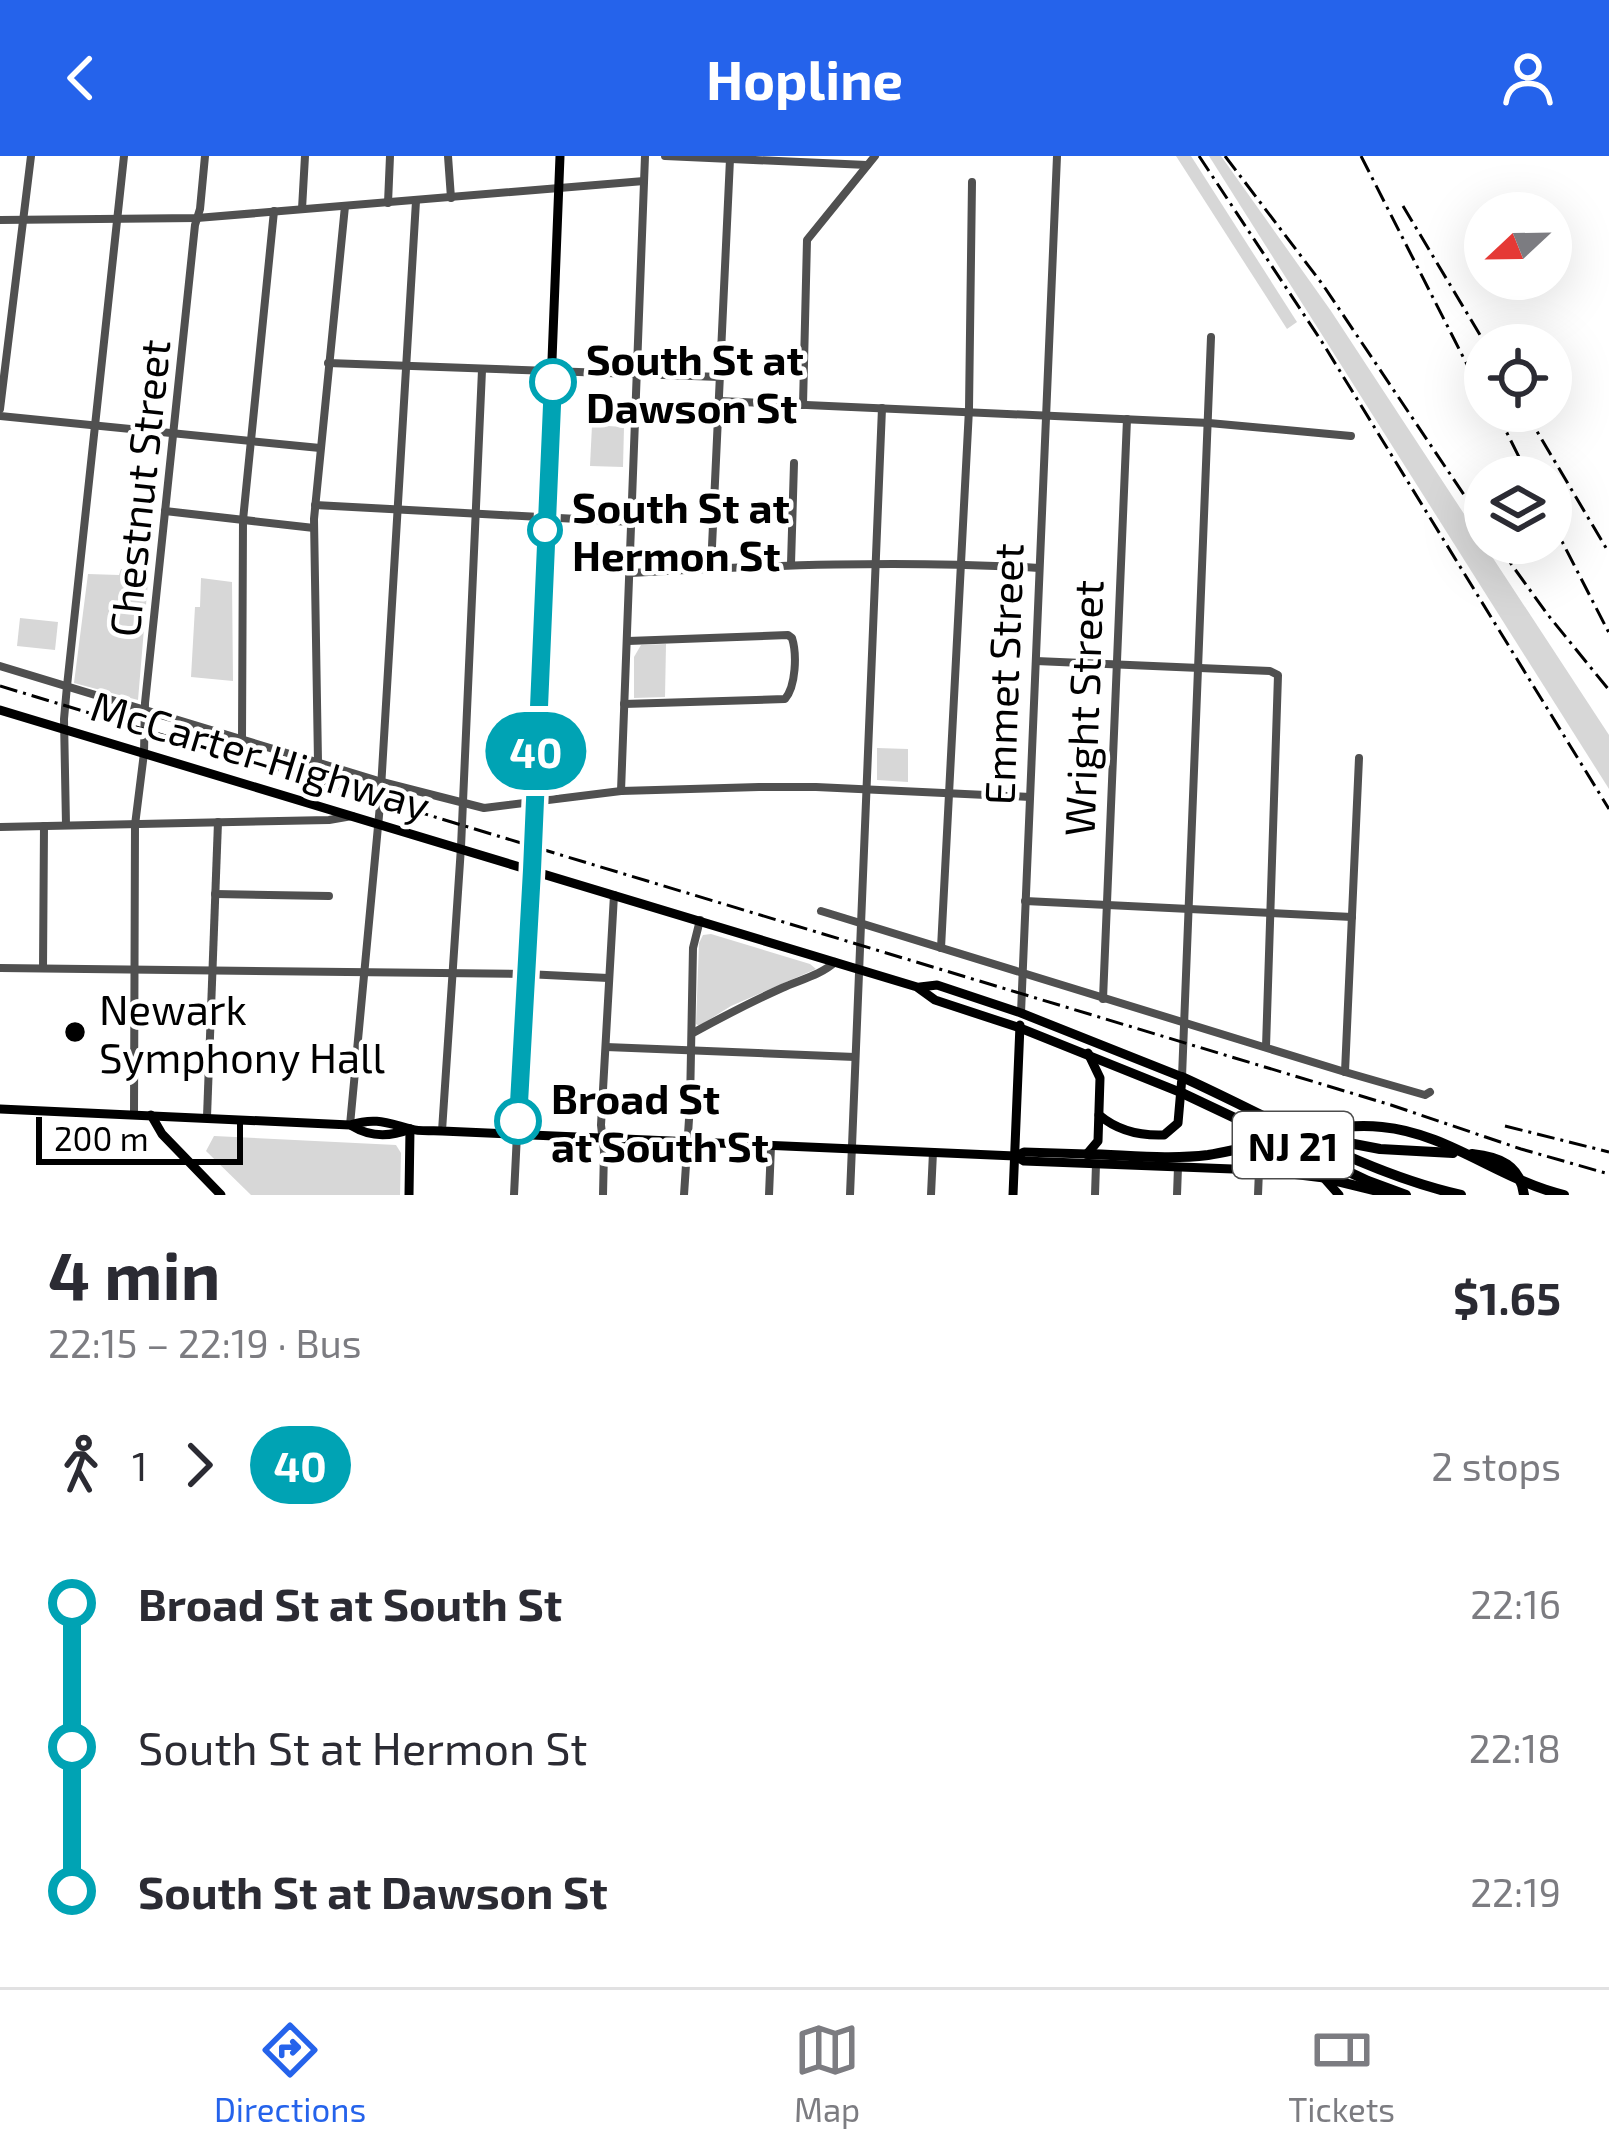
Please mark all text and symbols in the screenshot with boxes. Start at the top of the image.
icon: back [48,45,114,111]
icon: person [1495,45,1561,111]
text: Hopline [706,46,903,111]
north arrow [1464,192,1572,300]
map controls [1464,192,1572,564]
button: locate [1464,324,1572,432]
place label: South St at Dawson St [586,333,804,431]
street label: Chestnut Street [98,337,178,639]
marker: South St at Dawson St [531,360,575,404]
button: layers [1464,456,1572,564]
place label: South St at Hermon St [572,481,790,579]
marker: South St at Hermon St [529,514,561,546]
street label: Emmet Street [972,542,1032,806]
street label: Wright Street [1053,579,1111,837]
street label: McCarter Highway [86,679,436,829]
line badge: 40 [482,712,590,790]
text: 40 [509,726,563,776]
place label: Newark Symphony Hall [99,983,386,1081]
marker: Newark Symphony Hall [62,1019,88,1045]
place label: Broad St at South St [551,1072,769,1170]
marker: Broad St at South St [496,1099,540,1143]
scale bar [36,1111,243,1164]
road number: NJ 21 [1233,1112,1353,1178]
text: 200 m [54,1118,149,1158]
text: 4 min [48,1234,220,1313]
text: $1.65 [1453,1270,1561,1324]
text: 22:15 – 22:19 · Bus [48,1319,362,1366]
icon: walk [48,1432,114,1498]
icon: forward [166,1432,232,1498]
text: 40 [274,1440,327,1490]
text: 1 [132,1442,148,1489]
text: 2 stops [1431,1442,1561,1489]
text: Broad St at South St [138,1576,562,1630]
text: 22:16 [1470,1580,1561,1627]
text: South St at Hermon St [138,1720,587,1774]
text: 22:18 [1469,1724,1561,1771]
text: South St at Dawson St [138,1864,608,1918]
text: 22:19 [1470,1868,1561,1915]
tab: Directions [214,2017,366,2129]
tab: Map [794,2017,860,2129]
tab: Tickets [1288,2017,1395,2129]

